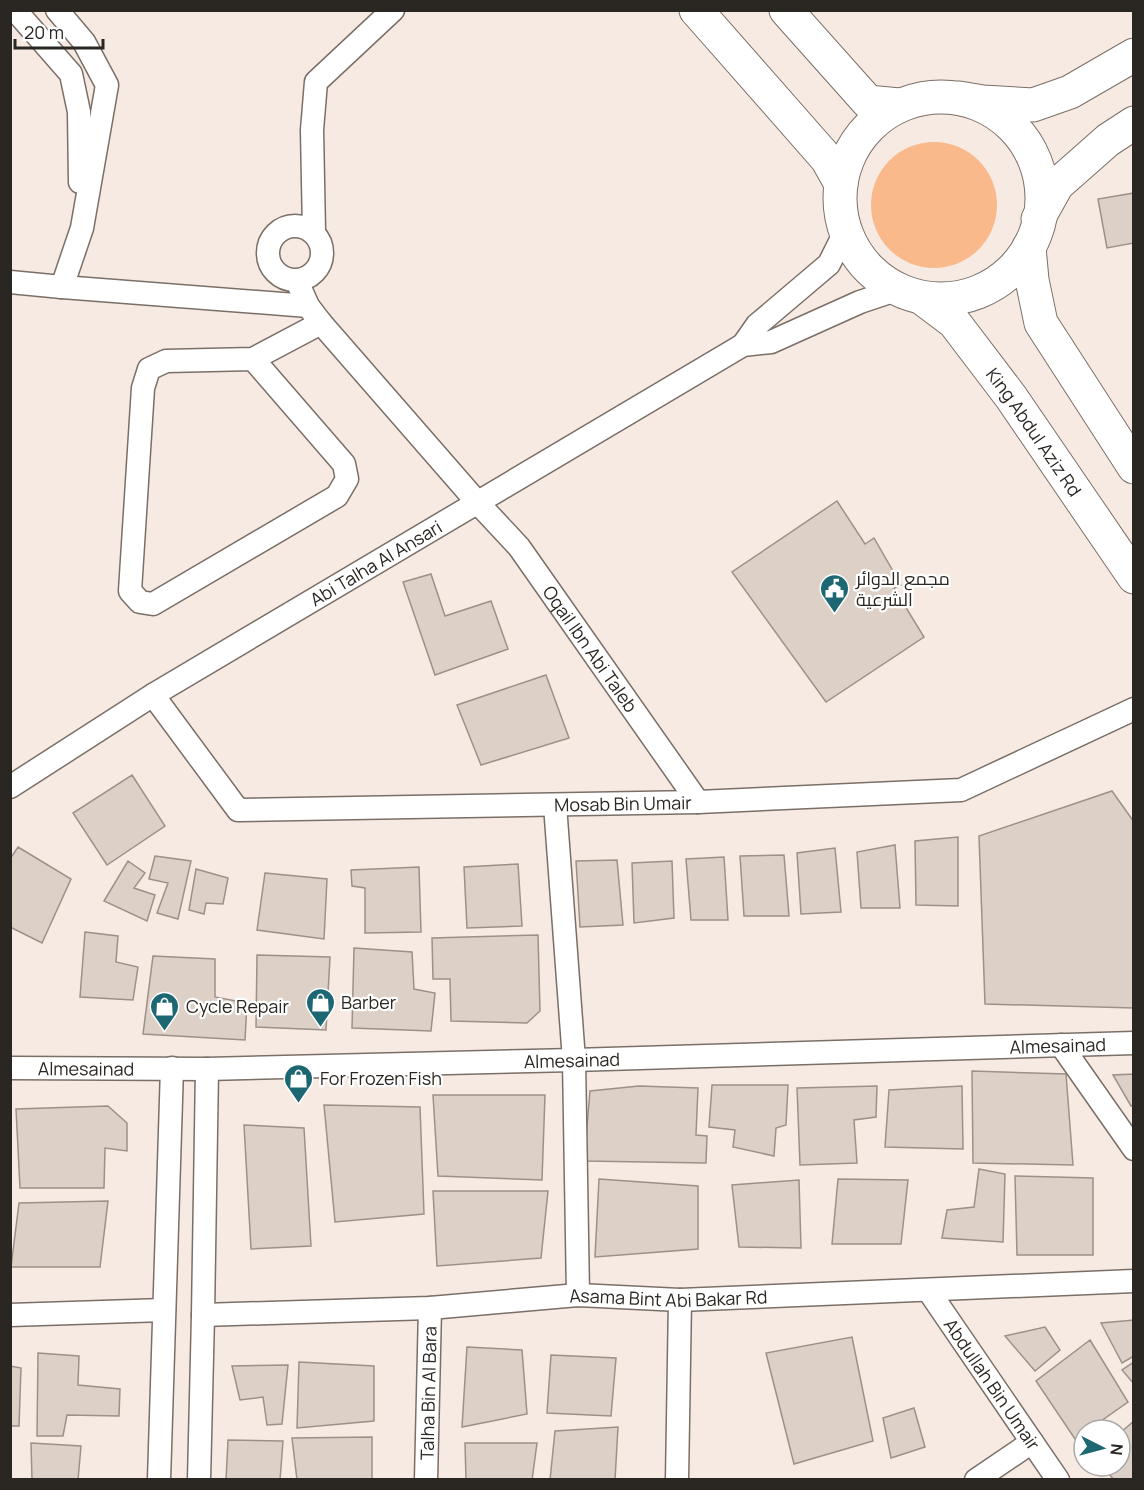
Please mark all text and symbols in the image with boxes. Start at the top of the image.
scale bar [15,12,104,50]
text: 20 m [24,20,64,44]
street label: King Abdul Aziz Rd [981,363,1087,501]
street label: Abi Talha Al Ansari [305,514,446,611]
place label: مجمع الدوائر الشرعية [855,566,950,611]
public building icon: مجمع الدوائر الشرعية [819,572,851,614]
street label: Oqail Ibn Abi Taleb [538,581,643,717]
street label: Mosab Bin Umair [554,790,692,816]
shop icon: Barber [304,986,336,1028]
shop icon: Cycle Repair [149,990,181,1032]
place label: Barber [341,990,397,1014]
place label: Cycle Repair [186,994,289,1018]
street label: Almesainad [1009,1032,1106,1059]
street label: Almesainad [523,1047,620,1073]
street label: Almesainad [38,1056,134,1081]
shop icon: For Frozen Fish [283,1062,315,1104]
place label: For Frozen Fish [320,1066,442,1090]
street label: Asama Bint Abi Bakar Rd [568,1283,768,1312]
street label: Abdullah Bin Umair [939,1314,1046,1455]
street label: Talha Bin Al Bara [414,1326,442,1460]
north arrow [1072,1418,1132,1478]
text: N [1105,1443,1128,1456]

